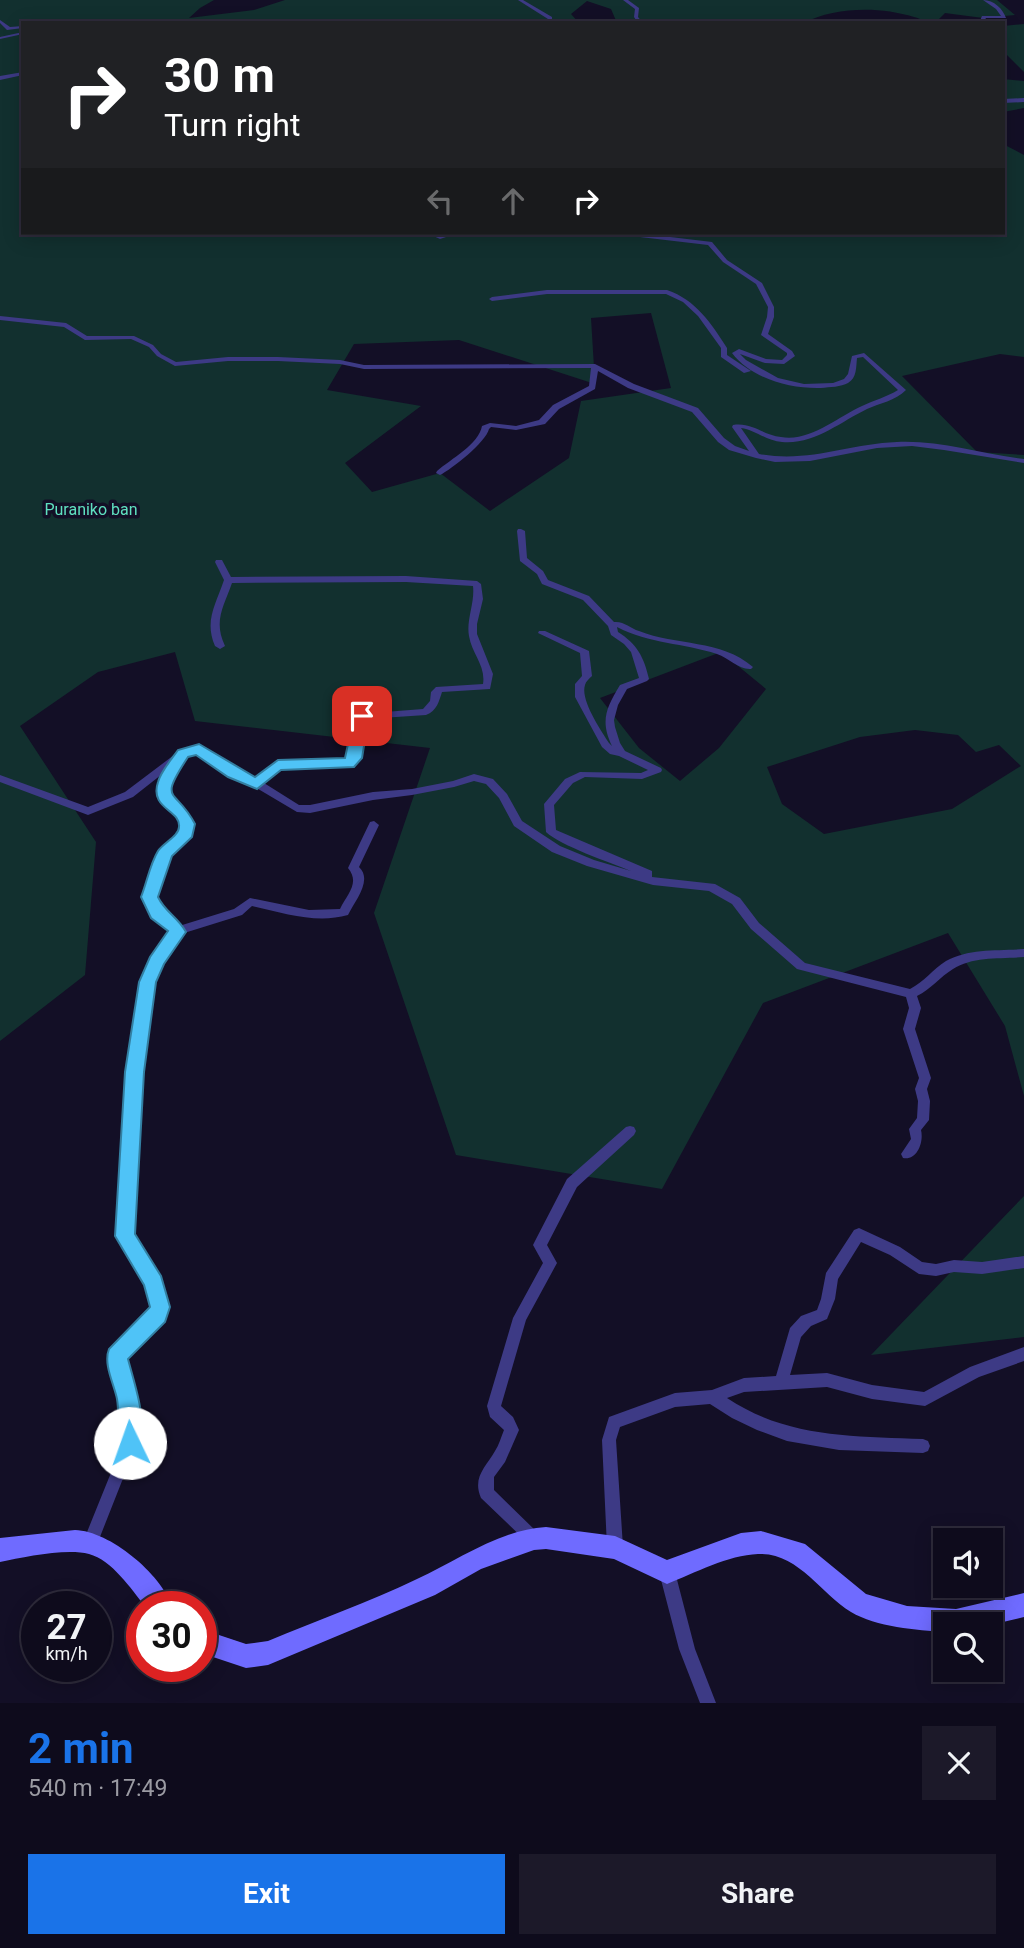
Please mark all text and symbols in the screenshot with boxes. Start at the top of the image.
text: 30 m [164,47,275,104]
icon: right [49,49,140,140]
text: Turn right [164,106,300,144]
icon: left [421,182,459,220]
icon: ahead [494,182,532,220]
icon: right [567,182,605,220]
park label: Puraniko ban [44,500,138,519]
pin [332,686,392,746]
icon: arrive [343,697,381,735]
position arrow [93,1406,167,1480]
map controls [933,1528,1003,1682]
button: sound [933,1528,1003,1598]
speed limit sign: 30 [126,1591,217,1682]
text: 27 [46,1607,87,1648]
button: search [933,1612,1003,1682]
text: km/h [45,1643,88,1664]
text: 2 min [28,1724,134,1773]
button: close [922,1726,996,1800]
text: 540 m · 17:49 [28,1775,167,1802]
button: Exit [28,1854,505,1934]
button: Share [519,1854,996,1934]

